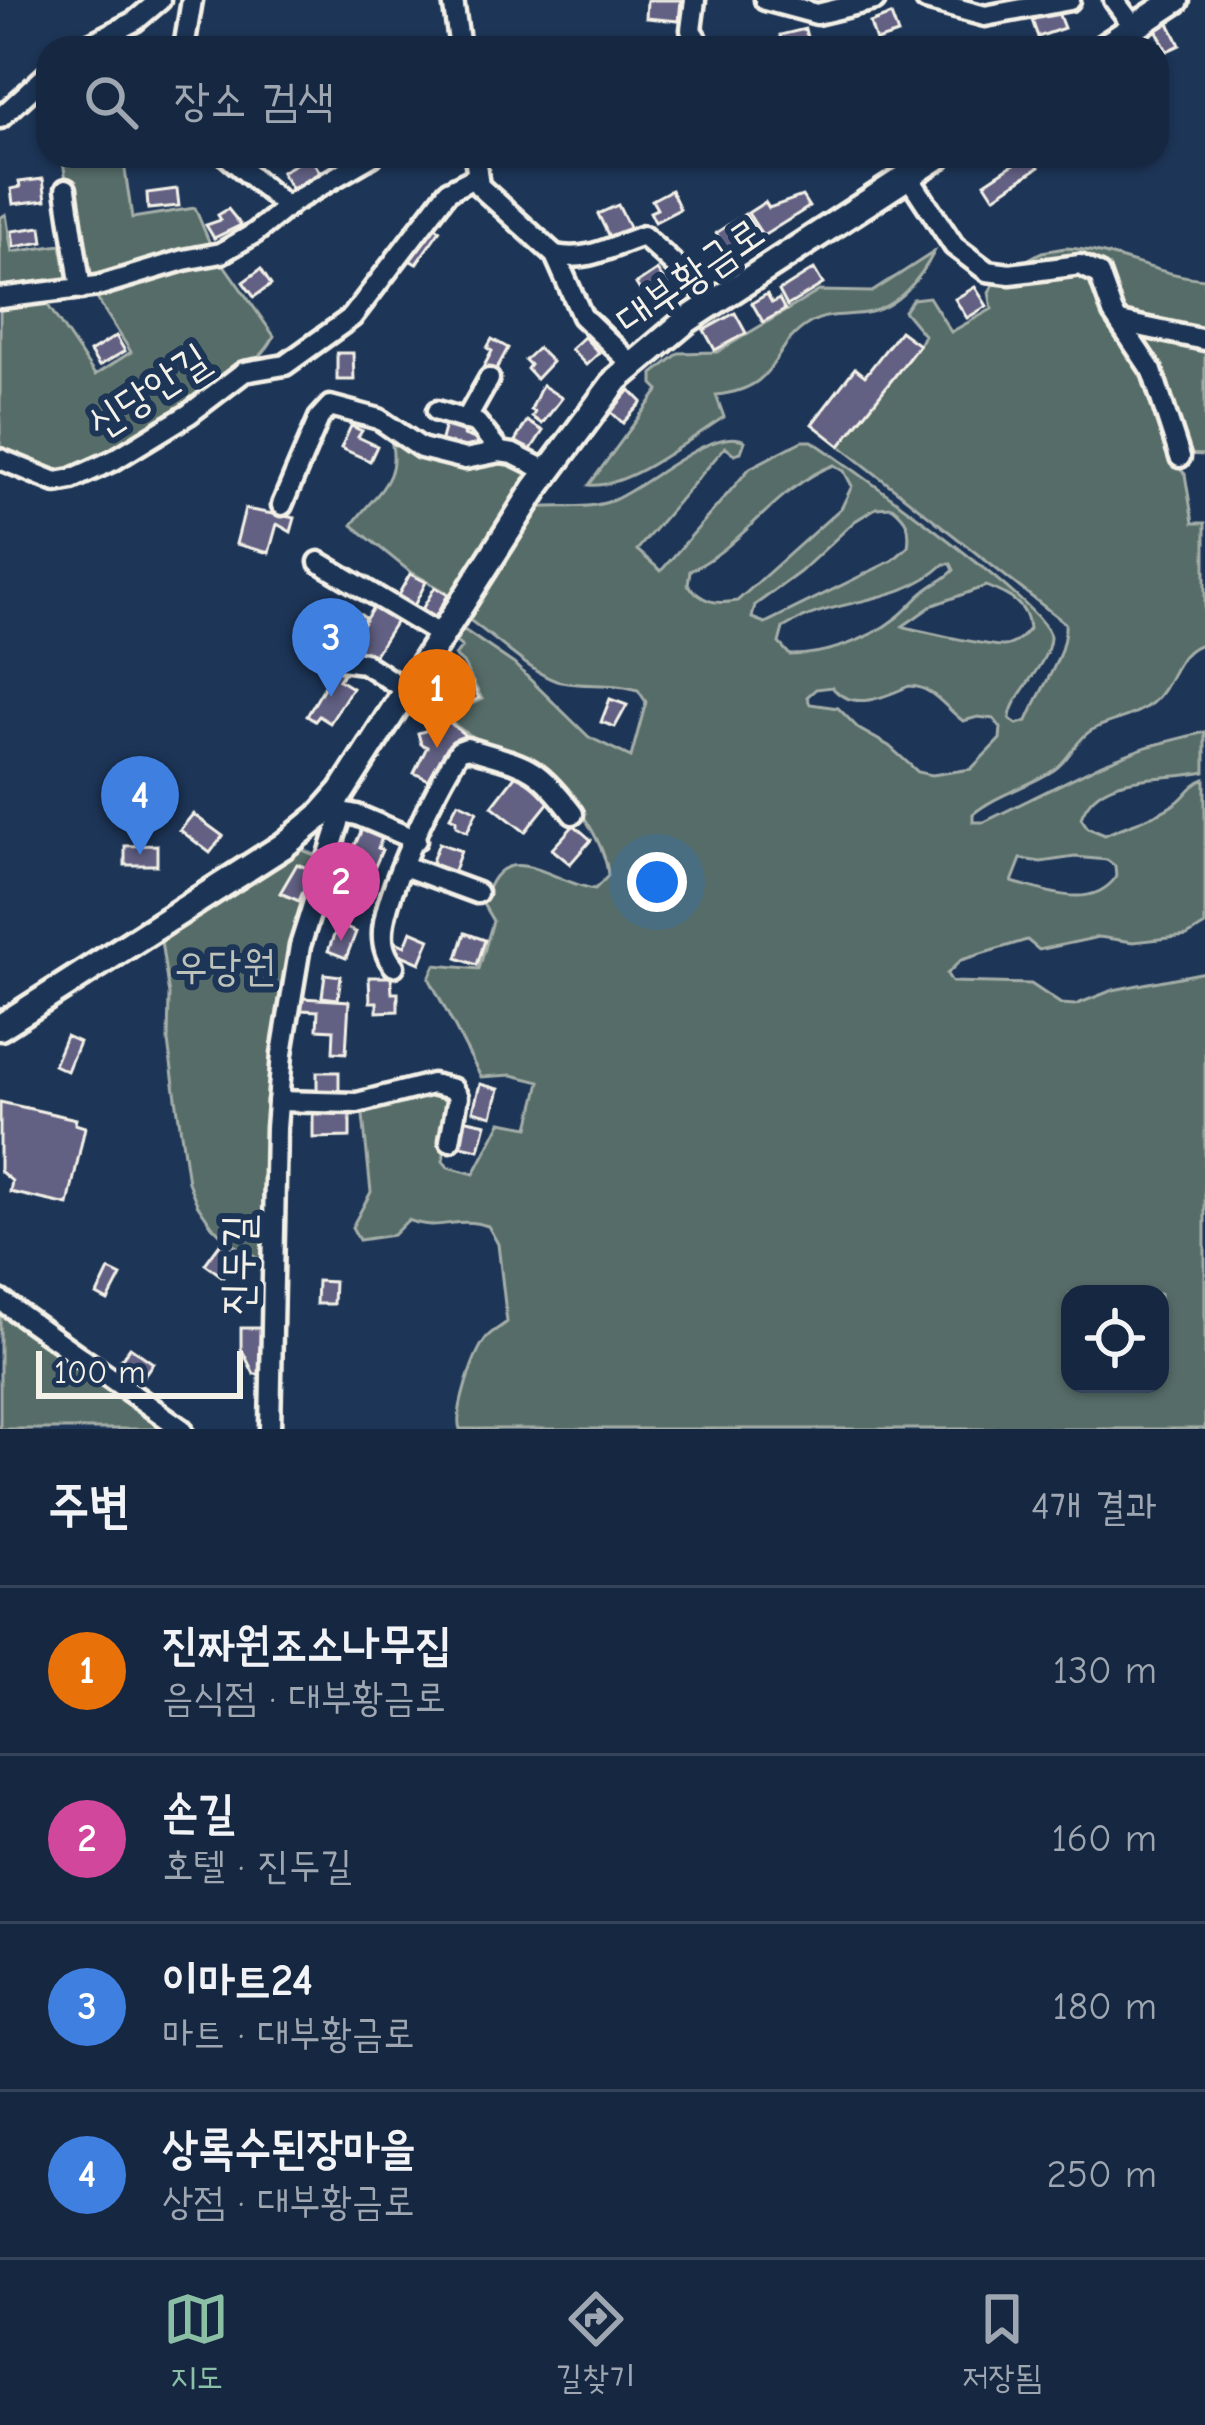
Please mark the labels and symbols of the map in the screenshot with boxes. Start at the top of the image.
street label: 대부황금로 [607,207,773,345]
street label: 신당안길 [78,334,218,448]
pin: 3 [292,598,370,697]
pin: 1 [398,649,476,748]
pin: 4 [101,756,179,855]
pin: 2 [302,842,380,941]
your location [627,852,687,912]
park label: 우당원 [174,942,276,991]
street label: 진두길 [213,1214,263,1316]
scale bar [36,1345,243,1398]

